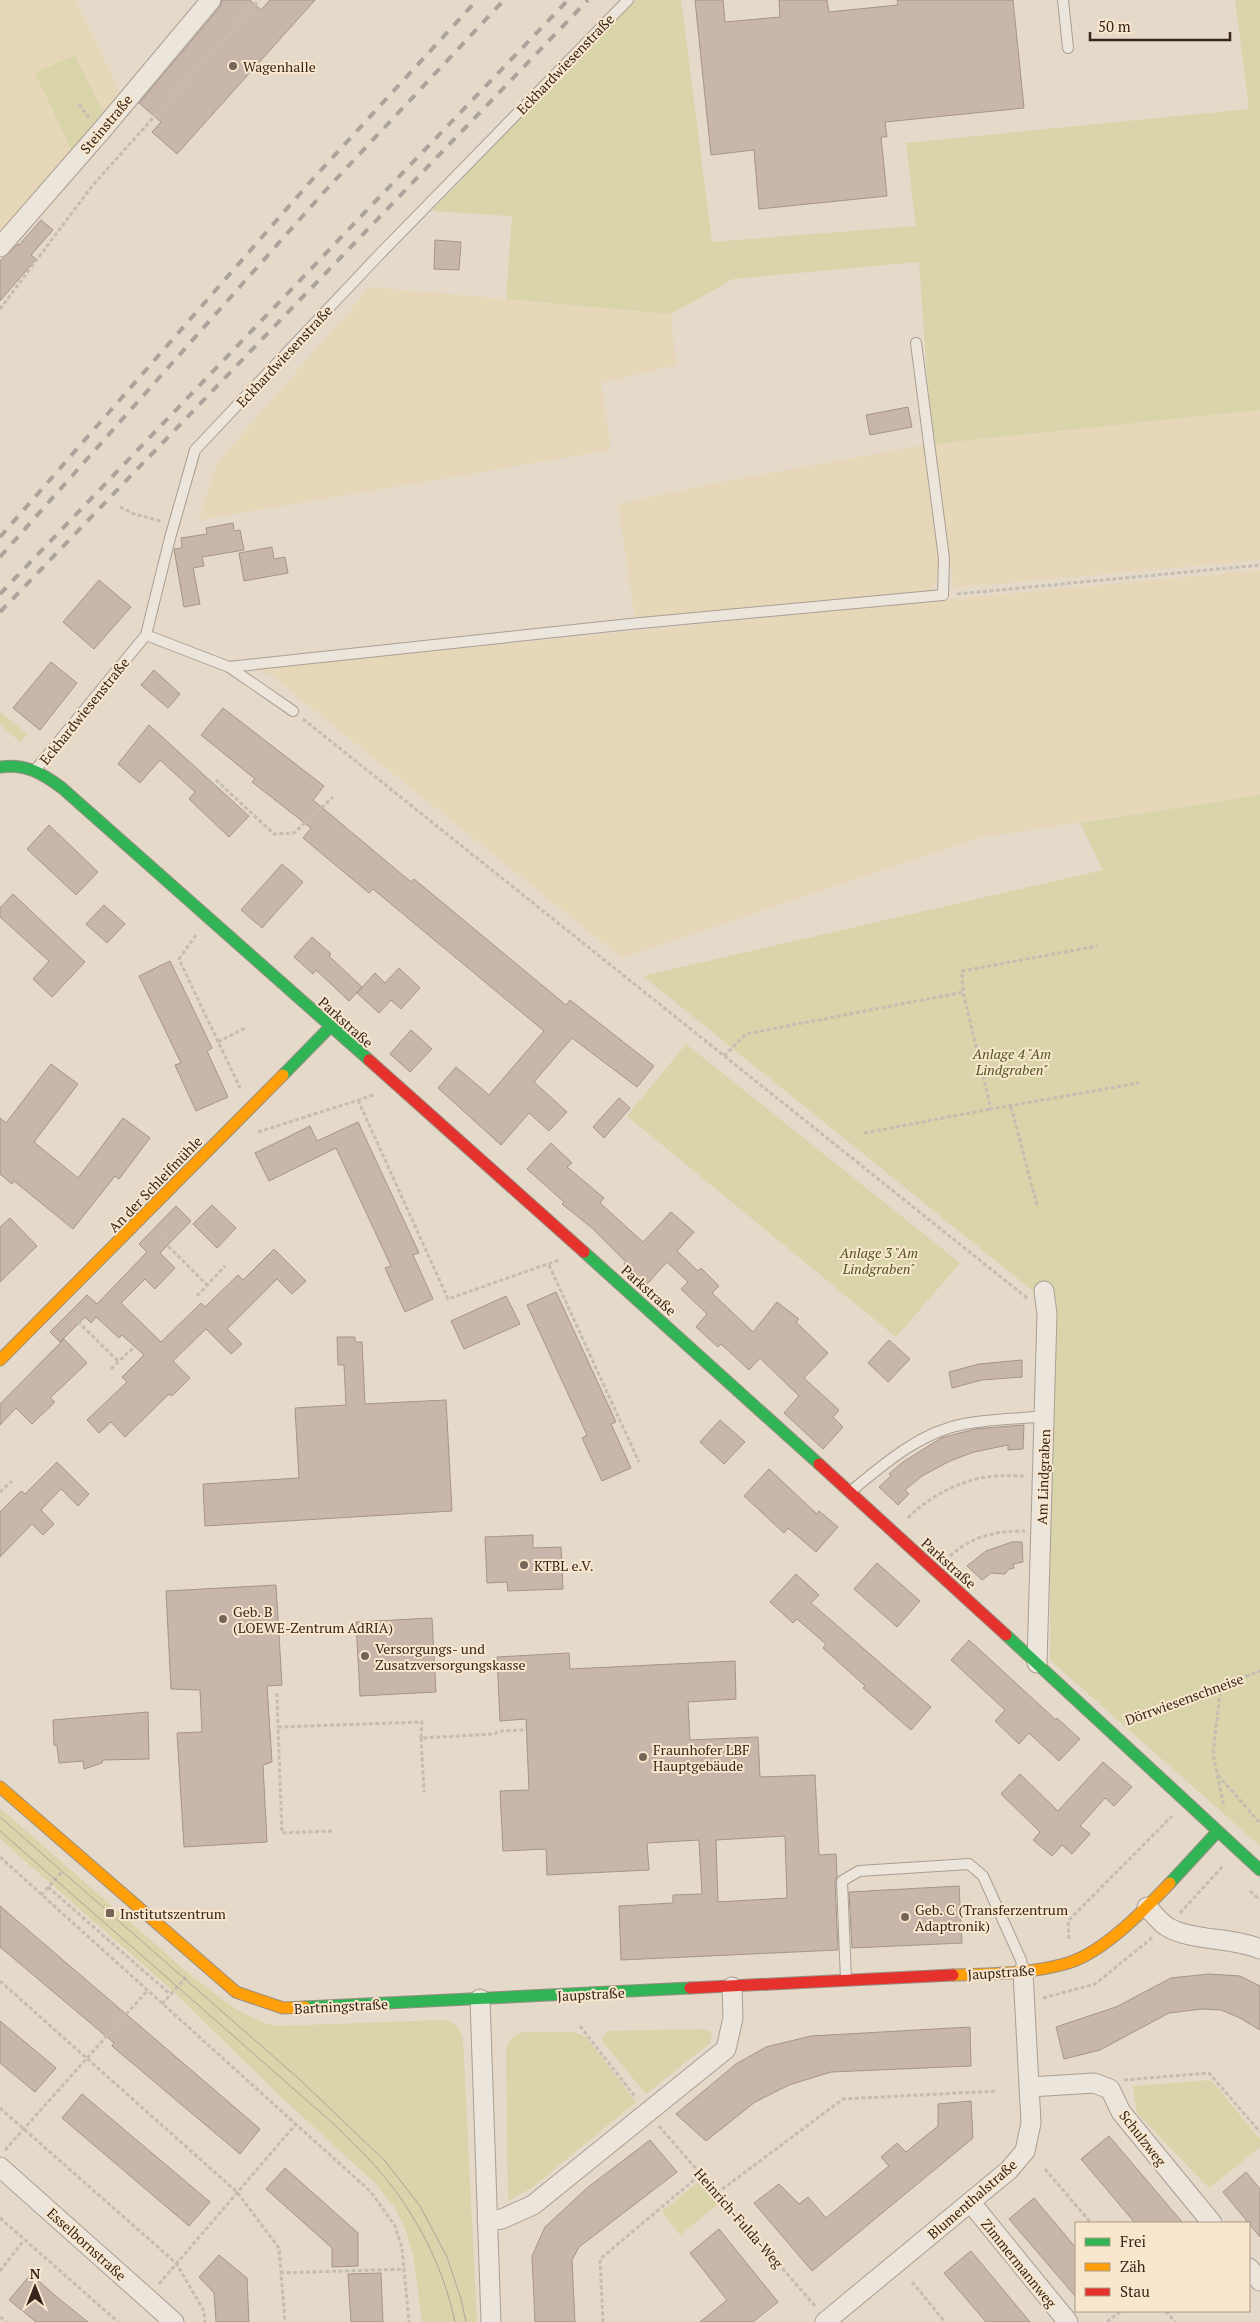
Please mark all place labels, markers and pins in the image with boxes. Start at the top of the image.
place label: Wagenhalle [243,57,316,76]
marker: Wagenhalle [227,60,239,72]
place label: KTBL e.V. [534,1556,594,1575]
marker: KTBL e.V. [518,1559,530,1571]
place label: Geb. B (LOEWE-Zentrum AdRIA) [233,1602,393,1637]
marker: Geb. B (LOEWE-Zentrum AdRIA) [217,1613,229,1625]
place label: Versorgungs- und Zusatzversorgungskasse [375,1639,526,1674]
marker: Versorgungs- und Zusatzversorgungskasse [359,1650,371,1662]
place label: Fraunhofer LBF Hauptgebäude [653,1740,750,1775]
marker: Fraunhofer LBF Hauptgebäude [637,1751,649,1763]
place label: Geb. C (Transferzentrum Adaptronik) [915,1900,1068,1935]
place label: Institutszentrum [120,1904,226,1923]
marker: Institutszentrum [104,1907,116,1919]
marker: Geb. C (Transferzentrum Adaptronik) [899,1911,911,1923]

